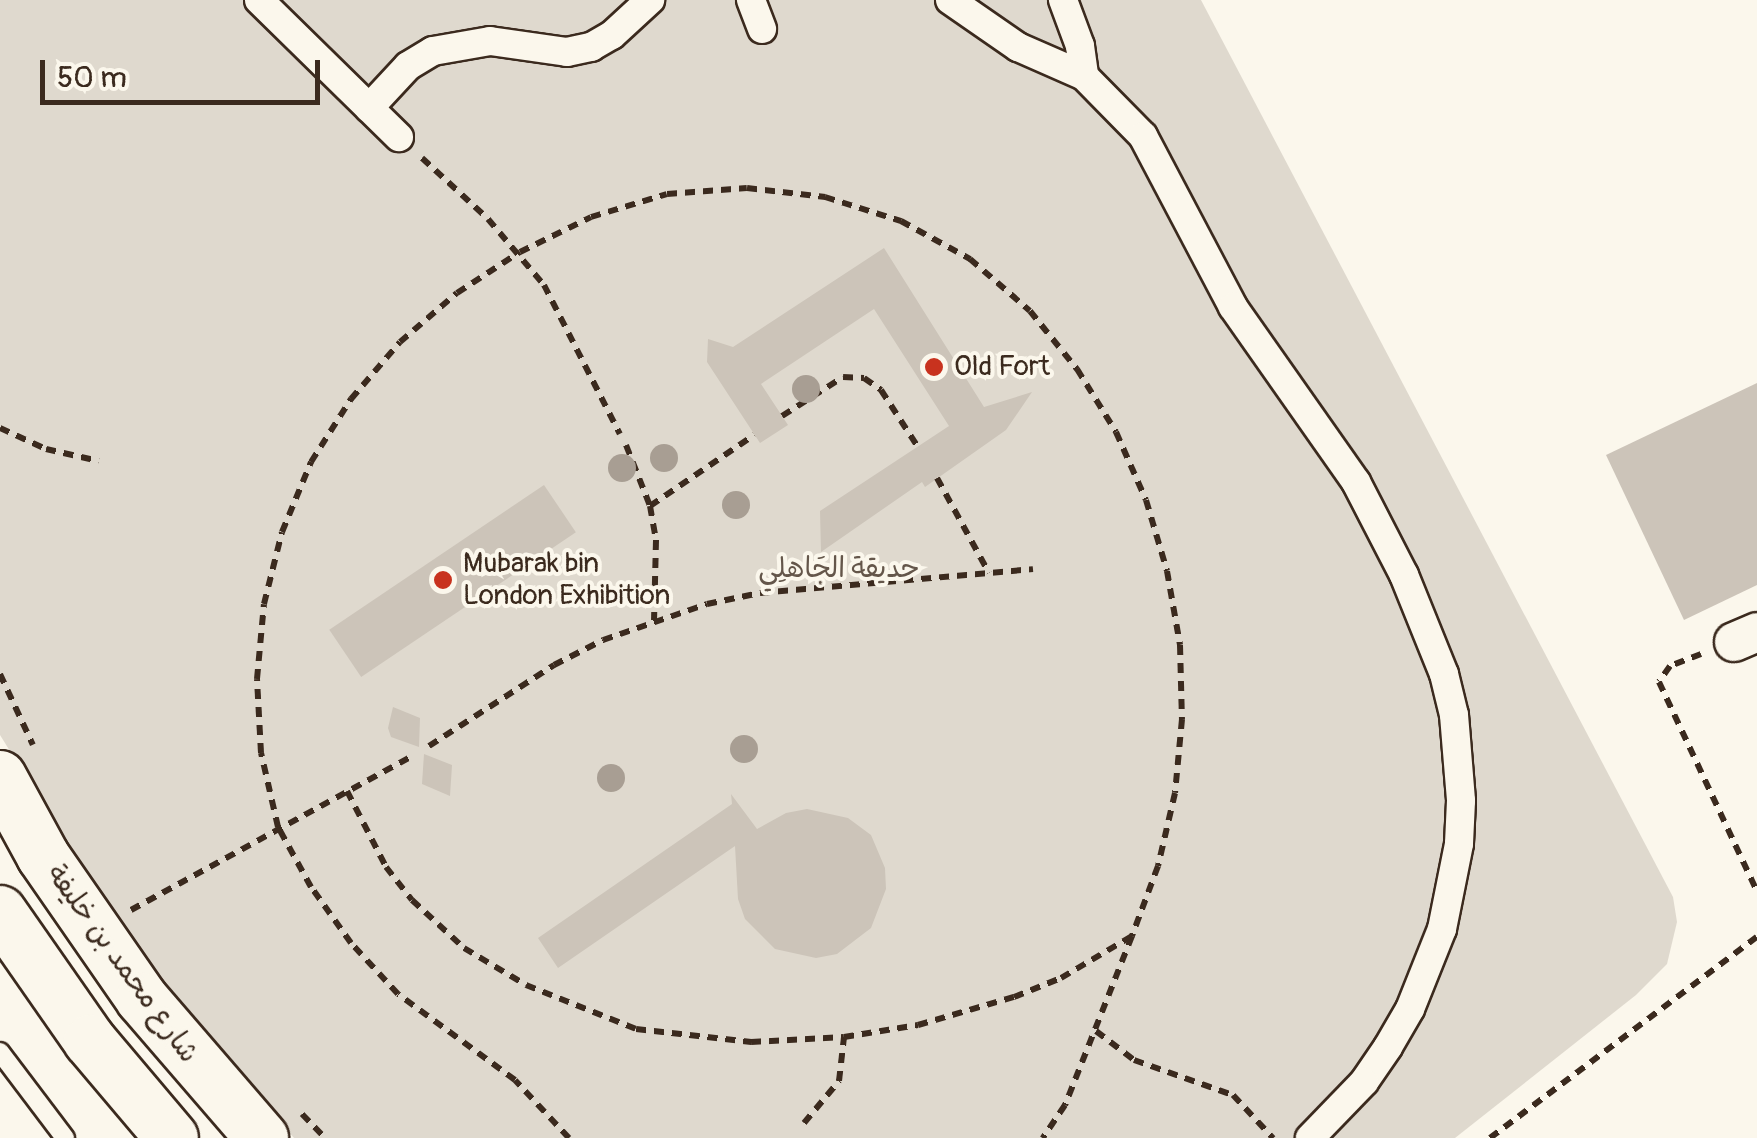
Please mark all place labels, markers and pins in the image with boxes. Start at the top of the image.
place label: Old Fort [954,350,1050,384]
marker: Old Fort [923,356,945,378]
place label: Mubarak bin London Exhibition [463,547,670,613]
marker: Mubarak bin London Exhibition [432,569,454,591]

